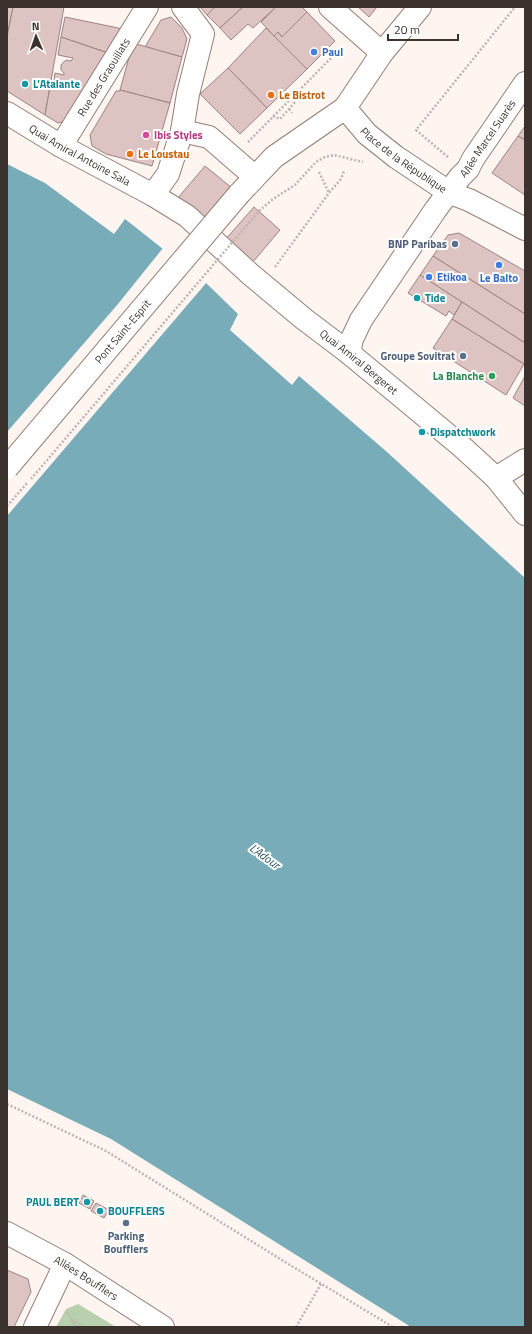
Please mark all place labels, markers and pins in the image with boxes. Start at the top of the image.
place label: Paul [322,44,343,60]
marker: Paul [309,47,319,57]
place label: L'Atalante [33,76,80,92]
marker: L'Atalante [20,79,30,89]
place label: Le Bistrot [279,87,325,103]
marker: Le Bistrot [266,90,276,100]
place label: Ibis Styles [154,127,203,143]
marker: Ibis Styles [141,130,151,140]
place label: Le Loustau [138,146,189,162]
marker: Le Loustau [125,149,135,159]
place label: BNP Paribas [388,236,447,252]
marker: BNP Paribas [450,239,460,249]
marker: Le Balto [494,260,504,270]
place label: Etikoa [437,269,467,285]
place label: Le Balto [480,270,518,286]
marker: Etikoa [424,272,434,282]
place label: Tide [425,290,446,306]
marker: Tide [412,293,422,303]
place label: Groupe Sovitrat [380,348,455,364]
marker: Groupe Sovitrat [458,351,468,361]
place label: La Blanche [433,368,484,384]
marker: La Blanche [487,371,497,381]
place label: Dispatchwork [430,424,496,440]
marker: Dispatchwork [417,427,427,437]
place label: PAUL BERT [26,1194,79,1210]
marker: PAUL BERT [82,1197,92,1207]
place label: BOUFFLERS [108,1203,165,1219]
marker: BOUFFLERS [95,1206,105,1216]
marker: Parking Boufflers [121,1218,131,1228]
place label: Parking Boufflers [104,1228,148,1257]

